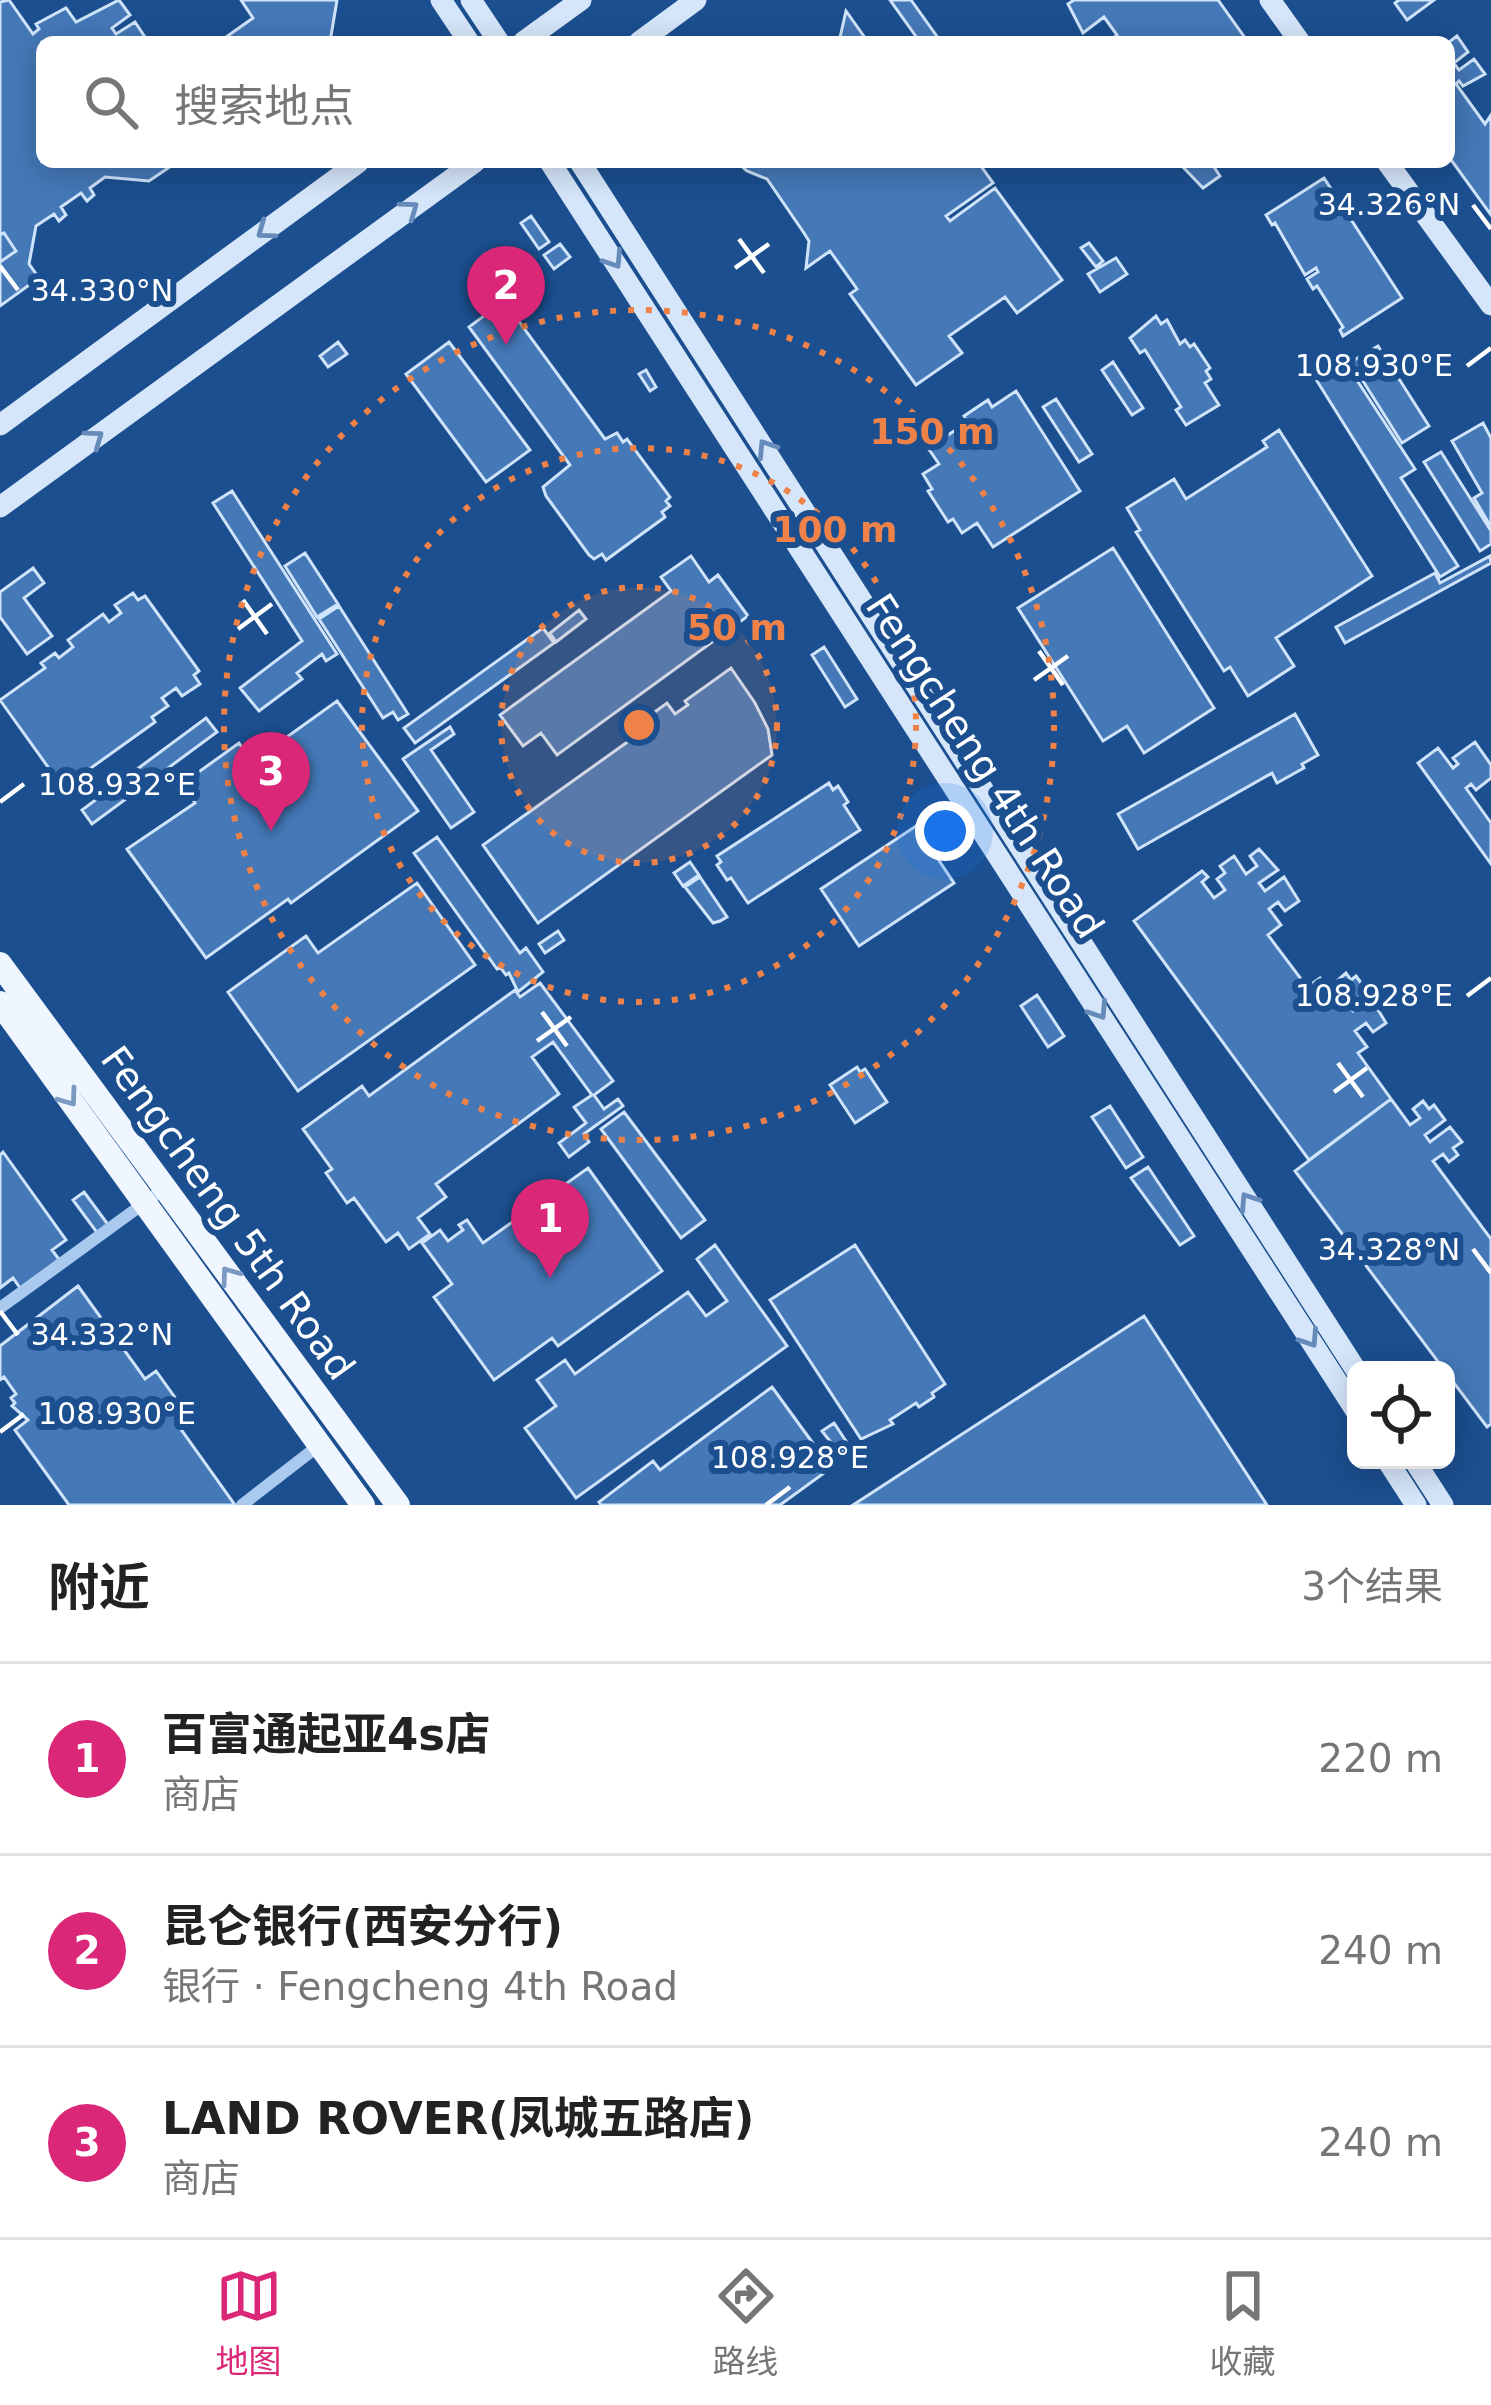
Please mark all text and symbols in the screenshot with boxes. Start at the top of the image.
search box [36,36,1455,168]
icon: search [78,69,144,135]
text: 搜索地点 [174,80,354,133]
text: 34.326°N [1318,187,1460,222]
one-way arrow [397,201,419,223]
one-way arrow [257,217,278,239]
pin: 2 [467,246,545,345]
one-way arrow [600,246,622,268]
text: 34.330°N [31,273,173,308]
text: 108.930°E [1295,348,1453,383]
text: 150 m [869,411,995,452]
one-way arrow [82,431,103,453]
one-way arrow [758,439,780,461]
text: 100 m [772,509,898,550]
street label: Fengcheng 4th Road [857,586,1113,946]
text: 50 m [687,607,787,648]
centre of rings [618,704,660,746]
pin: 3 [232,732,310,831]
text: 108.932°E [38,767,196,802]
your location [915,801,975,861]
text: 108.928°E [1295,978,1453,1013]
one-way arrow [1085,998,1108,1020]
street label: Fengcheng 5th Road [92,1038,364,1388]
one-way arrow [54,1085,76,1106]
pin: 1 [511,1179,589,1278]
one-way arrow [1240,1192,1262,1214]
text: 34.328°N [1318,1232,1460,1267]
one-way arrow [222,1267,244,1288]
text: 34.332°N [31,1317,173,1352]
one-way arrow [1296,1326,1318,1348]
map controls [1347,1361,1455,1469]
button: locate [1347,1361,1455,1469]
text: 108.930°E [38,1396,196,1431]
text: 108.928°E [711,1440,869,1475]
text: 附近 [48,1558,150,1617]
text: 3个结果 [1301,1564,1443,1609]
text: 百富通起亚4s店 [162,1708,490,1761]
text: 1 [73,1736,101,1781]
text: 220 m [1318,1736,1443,1781]
text: 商店 [162,1772,240,1817]
text: 昆仑银行(西安分行) [162,1900,563,1953]
text: 2 [73,1928,101,1973]
text: 240 m [1318,1928,1443,1973]
text: 银行 · Fengcheng 4th Road [162,1964,678,2009]
text: LAND ROVER(凤城五路店) [162,2092,754,2145]
text: 3 [73,2120,101,2165]
text: 240 m [1318,2120,1443,2165]
text: 商店 [162,2156,240,2201]
tab: 地图 [216,2263,282,2383]
tab: 路线 [713,2263,779,2383]
tab: 收藏 [1210,2263,1276,2383]

